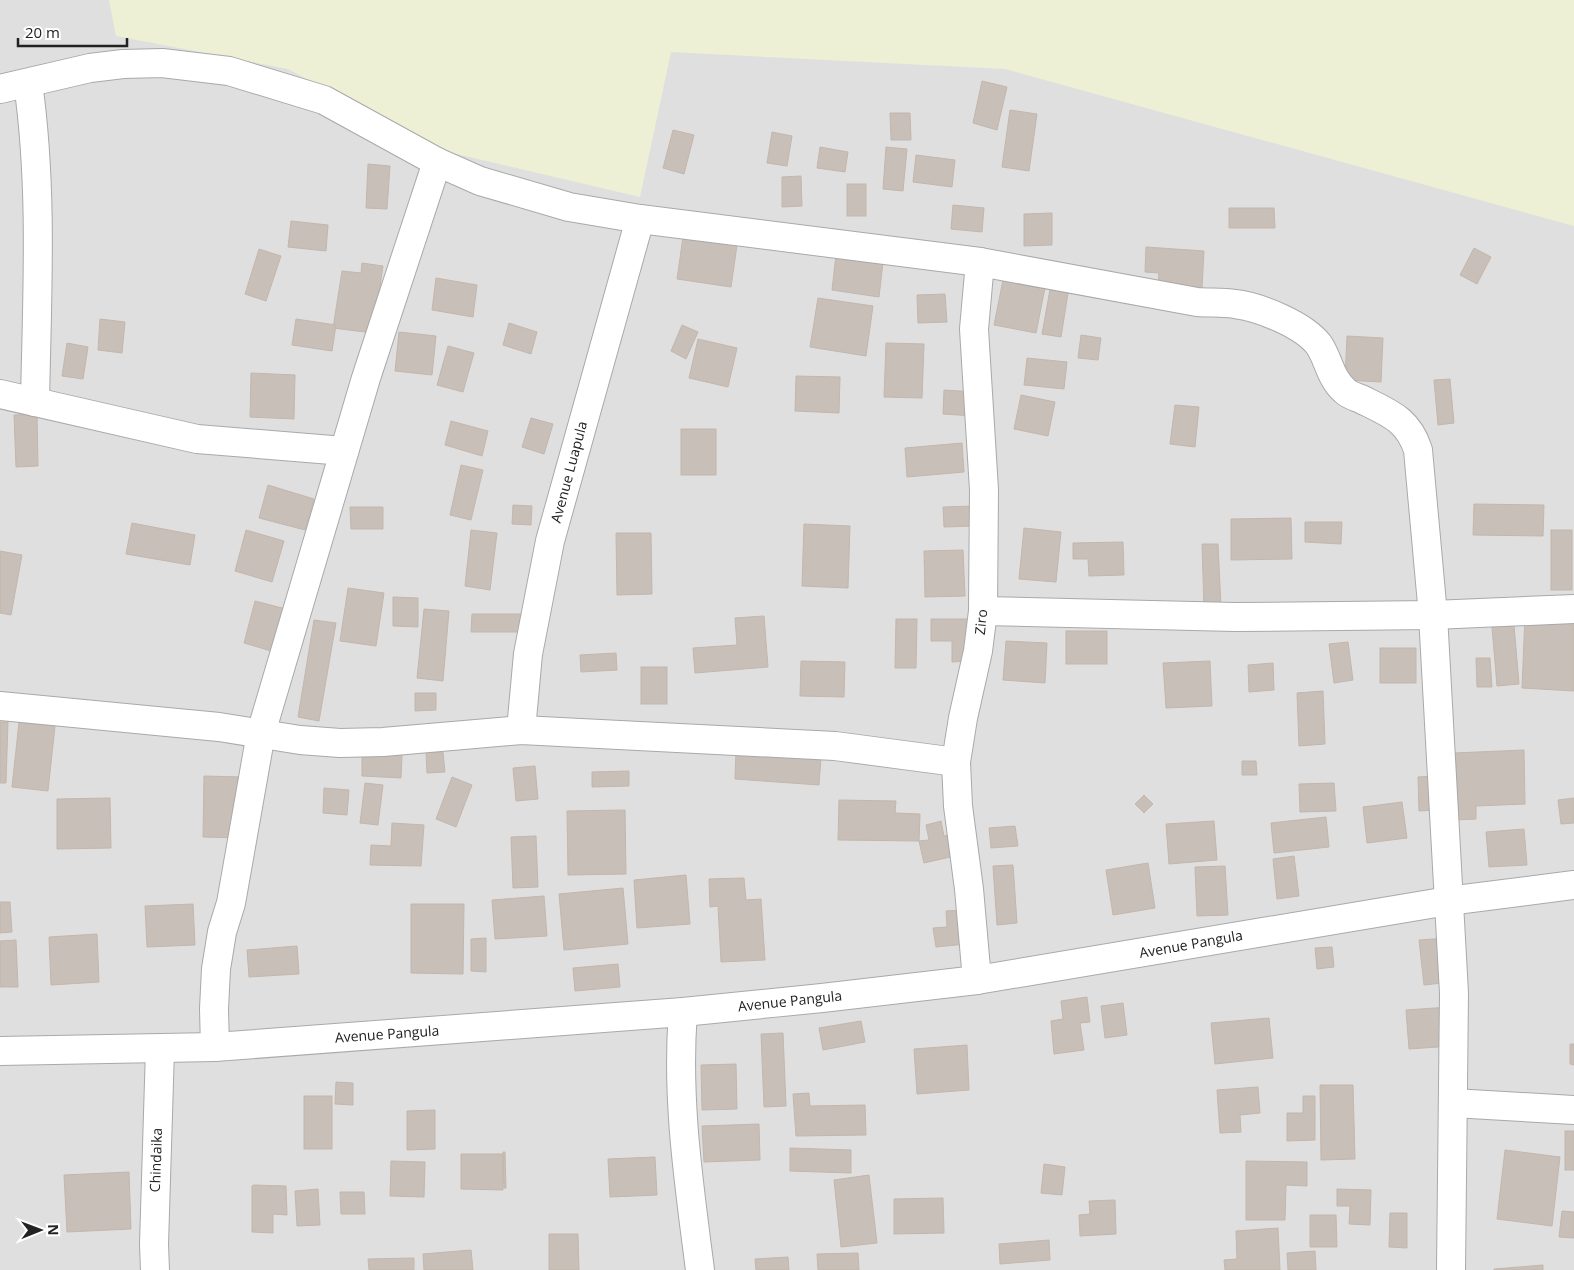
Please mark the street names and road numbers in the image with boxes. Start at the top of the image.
street label: Avenue Luapula [546,419,591,525]
street label: Ziro [970,608,991,636]
street label: Avenue Pangula [1138,925,1244,962]
street label: Avenue Pangula [737,986,843,1015]
street label: Avenue Pangula [334,1020,440,1047]
street label: Chindaika [145,1127,166,1193]

